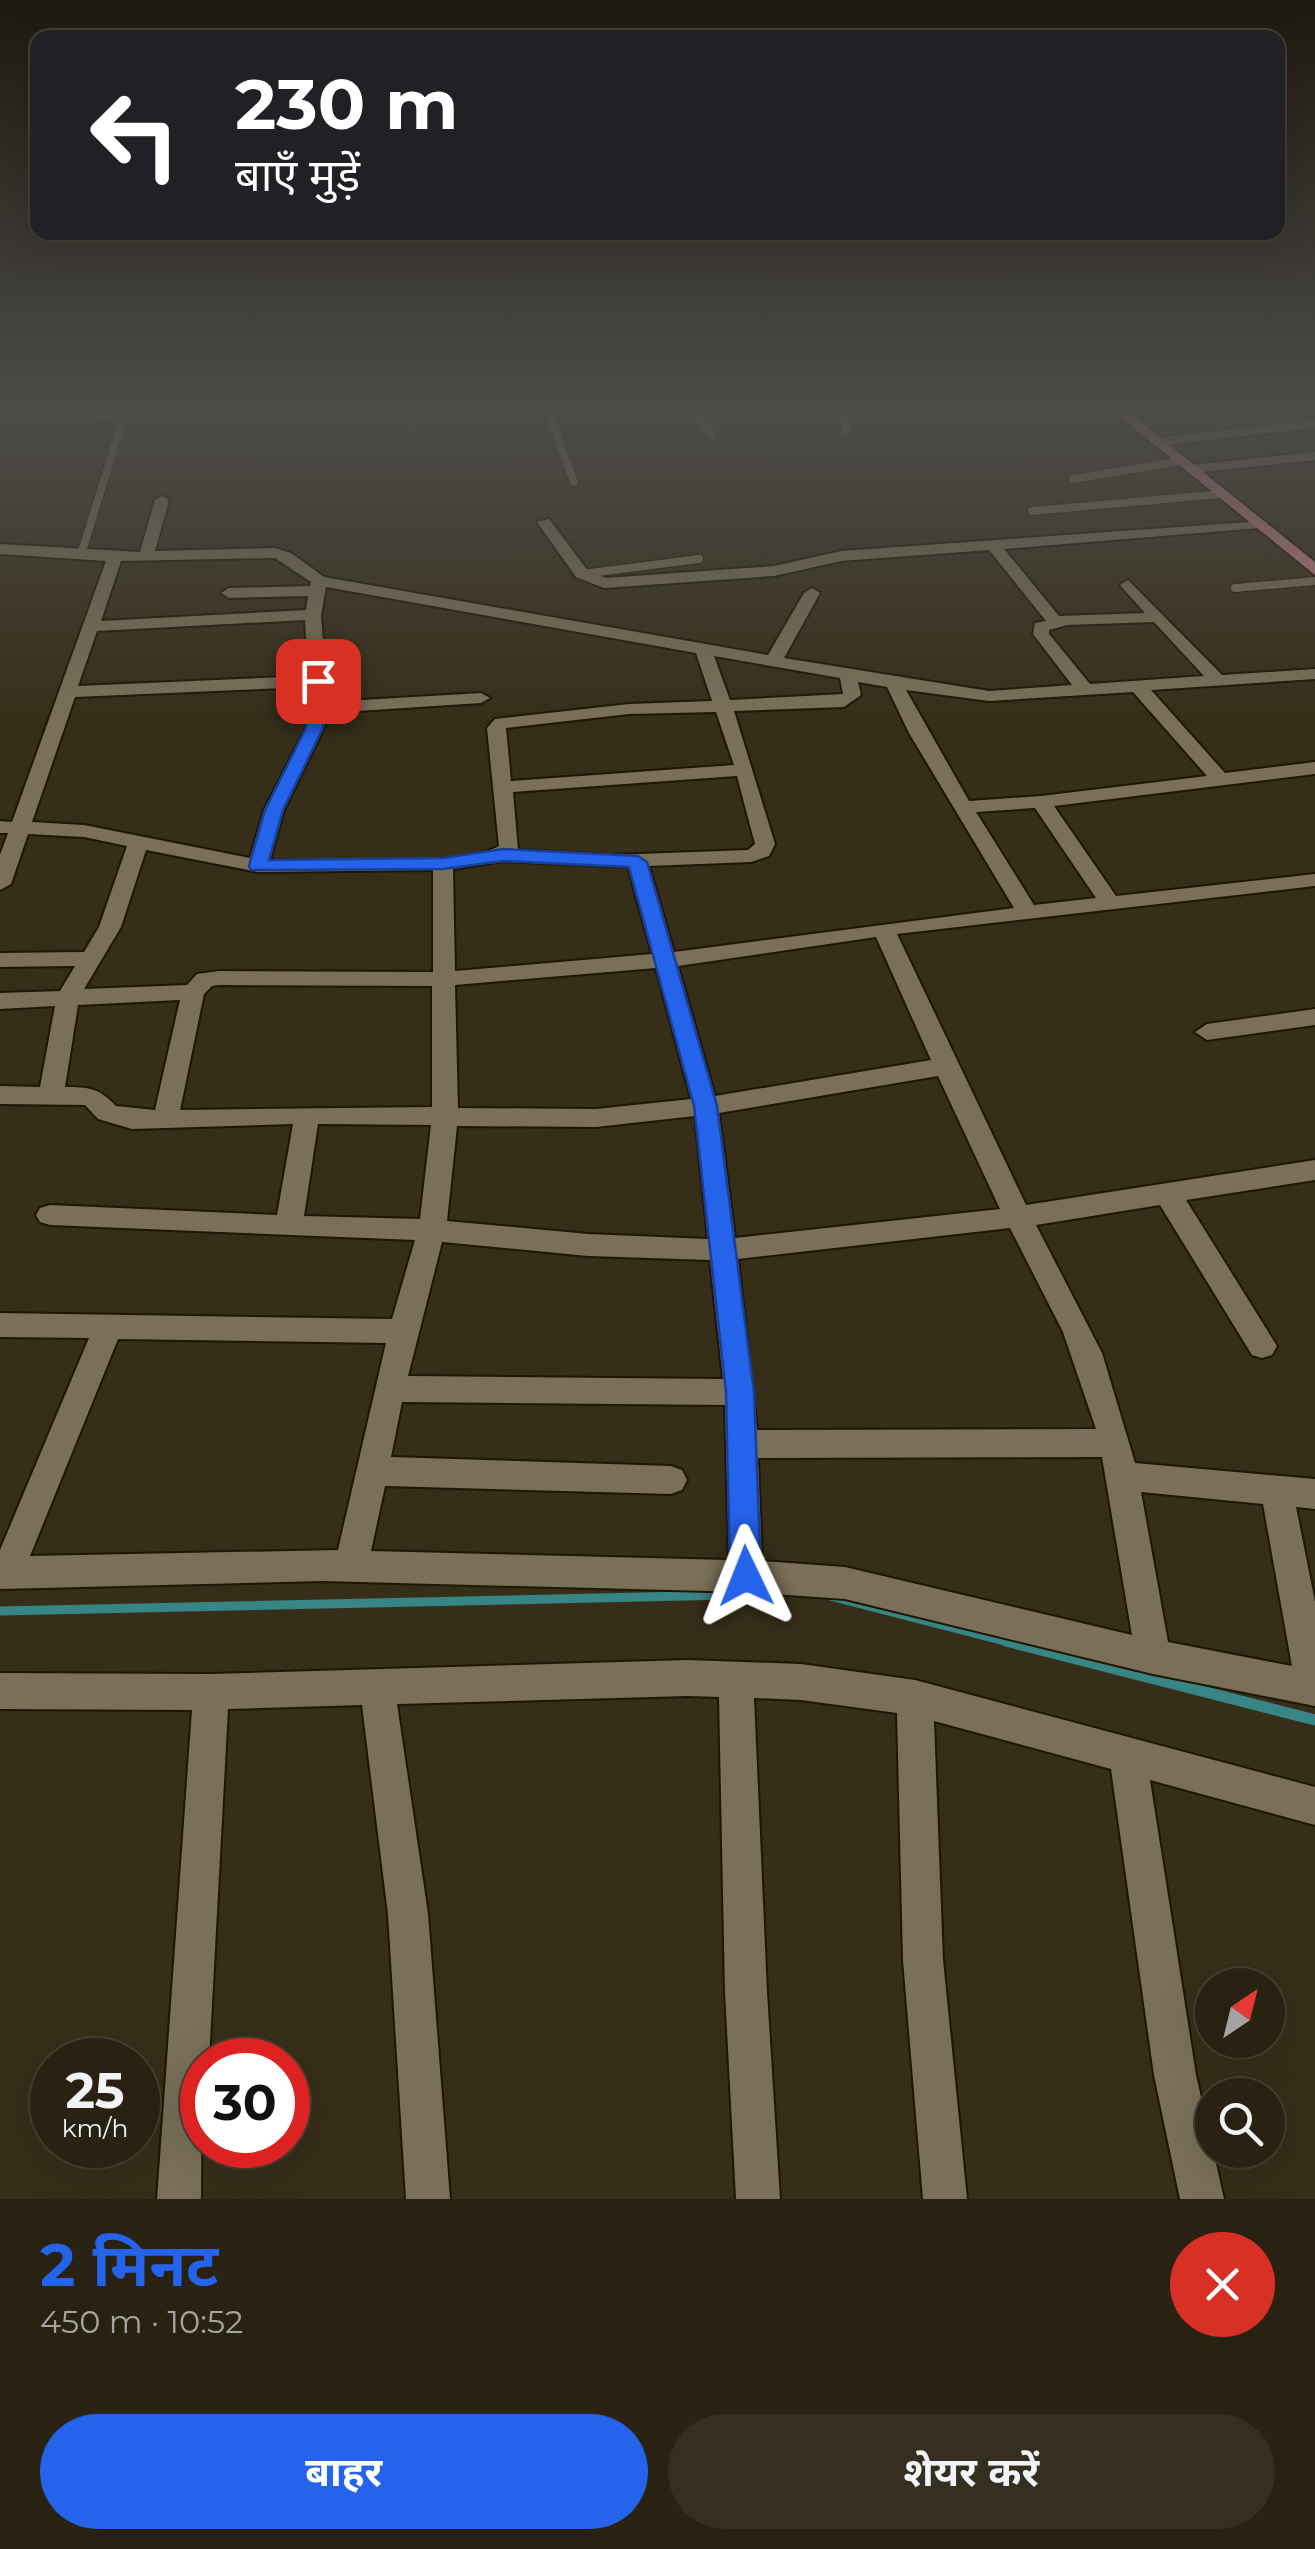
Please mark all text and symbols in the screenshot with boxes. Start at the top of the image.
text: 230 m [235,61,459,147]
icon: left [70,70,200,200]
text: बाएँ मुड़ें [235,147,360,202]
pin [276,639,361,724]
icon: arrive [291,654,346,709]
position arrow [694,1524,798,1628]
north arrow [1195,1968,1285,2058]
map controls [1195,1968,1285,2168]
speed limit sign: 30 [180,2038,310,2168]
text: 25 [65,2060,125,2121]
button: search [1195,2078,1285,2168]
text: km/h [62,2113,128,2143]
text: 2 मिनट [40,2228,218,2301]
button: close [1170,2232,1275,2337]
text: 450 m · 10:52 [40,2302,243,2341]
button: बाहर [40,2414,648,2529]
button: शेयर करें [668,2414,1275,2529]

